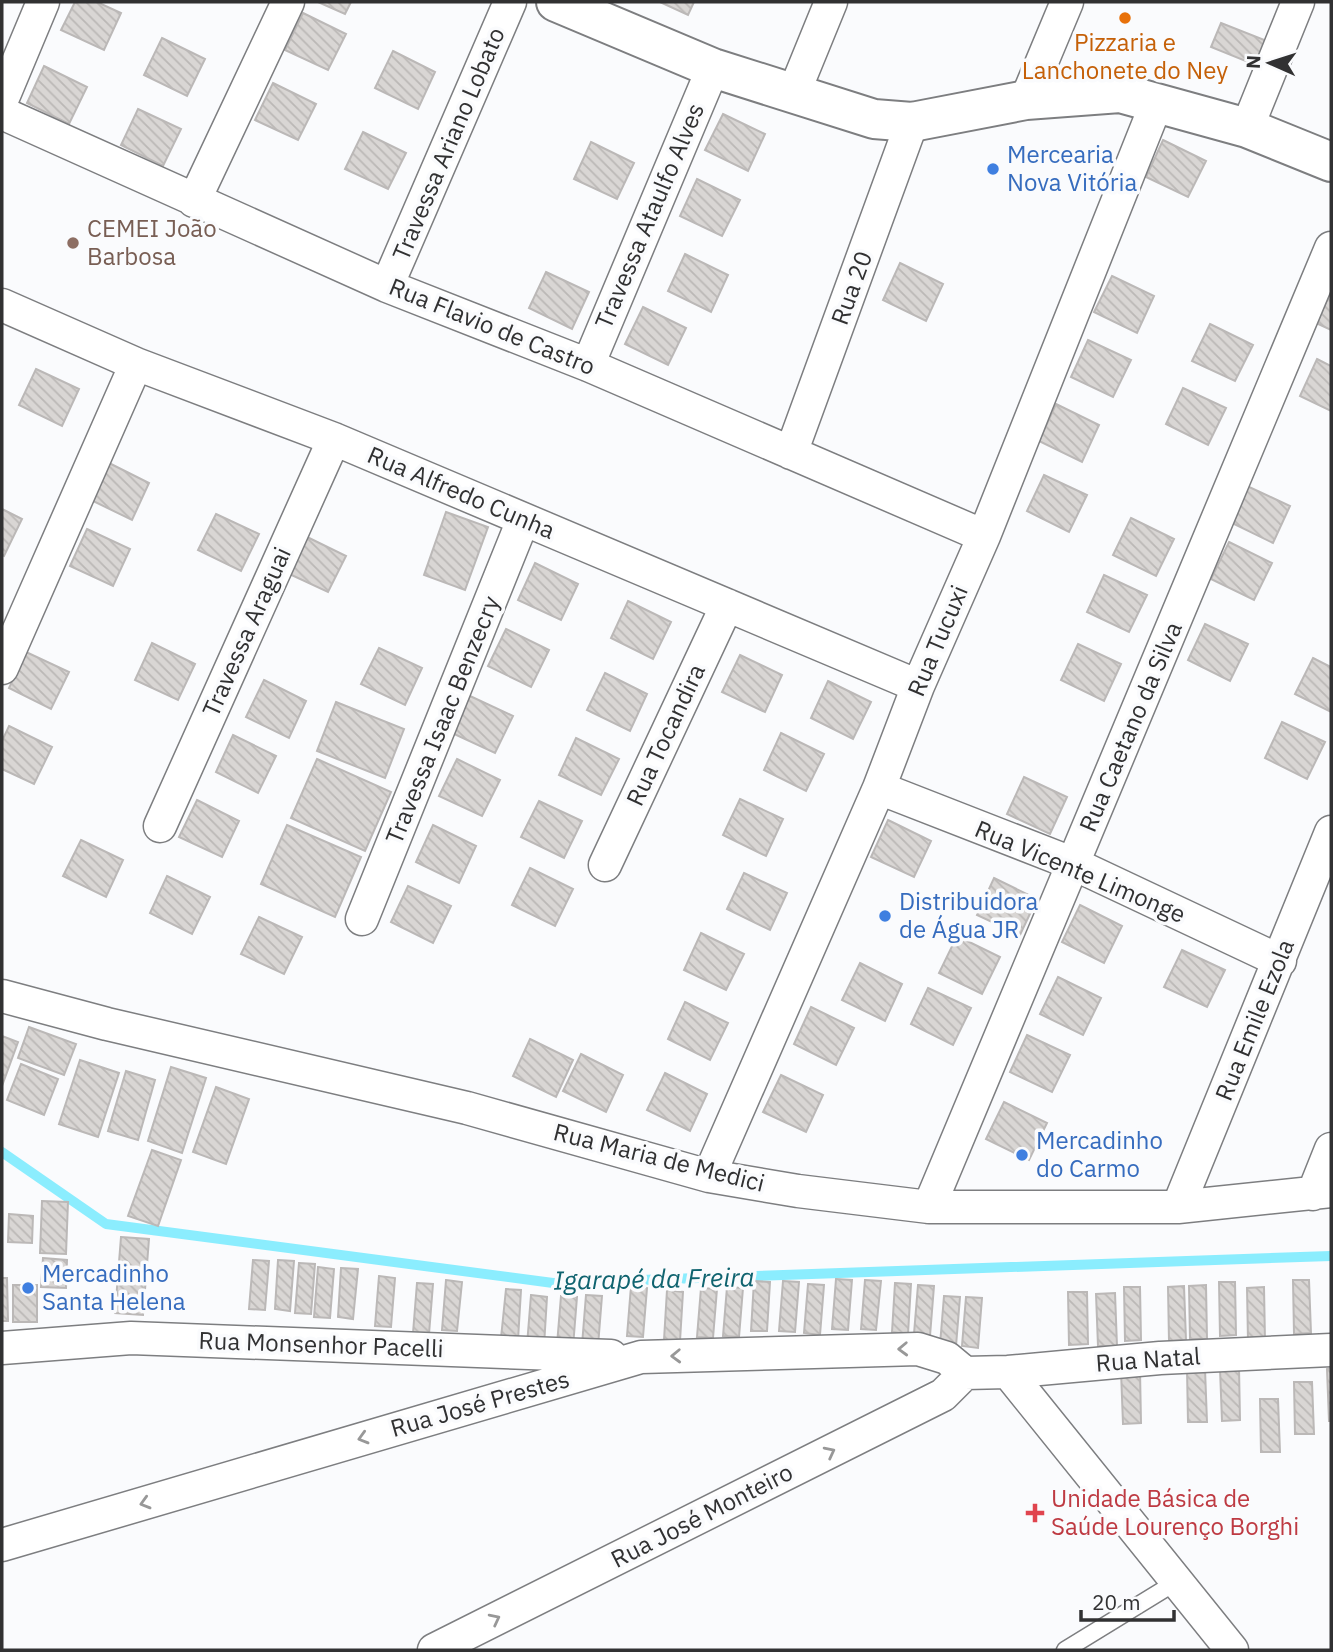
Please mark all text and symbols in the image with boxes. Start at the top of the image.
marker: Pizzaria e Lanchonete do Ney [1117,10,1133,26]
street label: Travessa Ariano Lobato [385,22,512,265]
place label: Pizzaria e Lanchonete do Ney [1022,26,1228,86]
north arrow [1235,28,1305,98]
text: N [1241,55,1265,70]
street label: Travessa Ataulfo Alves [587,98,711,333]
place label: Mercearia Nova Vitória [1007,138,1137,198]
marker: Mercearia Nova Vitória [985,161,1001,177]
place label: CEMEI João Barbosa [87,212,217,272]
marker: CEMEI João Barbosa [65,235,81,251]
street label: Rua 20 [823,246,879,329]
street label: Rua Flavio de Castro [385,270,600,382]
street label: Rua Alfredo Cunha [363,438,560,546]
street label: Travessa Araguai [194,542,298,721]
street label: Rua Tucuxi [899,580,975,701]
street label: Travessa Isaac Benzecry [378,591,507,848]
street label: Rua Caetano da Silva [1071,616,1189,837]
street label: Rua Tocandira [618,658,712,811]
street label: Rua Vicente Limonge [970,812,1191,930]
place label: Distribuidora de Água JR [899,885,1038,945]
marker: Distribuidora de Água JR [877,908,893,924]
street label: Rua Emile Ezola [1207,934,1301,1105]
street label: Rua Maria de Medici [550,1115,768,1199]
place label: Mercadinho do Carmo [1036,1124,1163,1184]
marker: Mercadinho do Carmo [1014,1147,1030,1163]
place label: Mercadinho Santa Helena [42,1257,186,1317]
water label: Igarapé da Freira [553,1259,755,1297]
marker: Mercadinho Santa Helena [20,1280,36,1296]
street label: Rua Monsenhor Pacelli [198,1324,444,1364]
street label: Rua Natal [1094,1339,1201,1379]
one-way arrow [898,1342,909,1357]
one-way arrow [670,1349,681,1364]
street label: Rua José Prestes [387,1362,573,1444]
one-way arrow [358,1430,370,1445]
one-way arrow [823,1446,835,1460]
street label: Rua José Monteiro [605,1455,798,1575]
place label: Unidade Básica de Saúde Lourenço Borghi [1051,1482,1299,1542]
one-way arrow [139,1494,151,1509]
marker: Unidade Básica de Saúde Lourenço Borghi [1025,1503,1045,1523]
scale bar [1081,1578,1174,1622]
text: 20 m [1092,1588,1141,1616]
one-way arrow [488,1614,500,1628]

